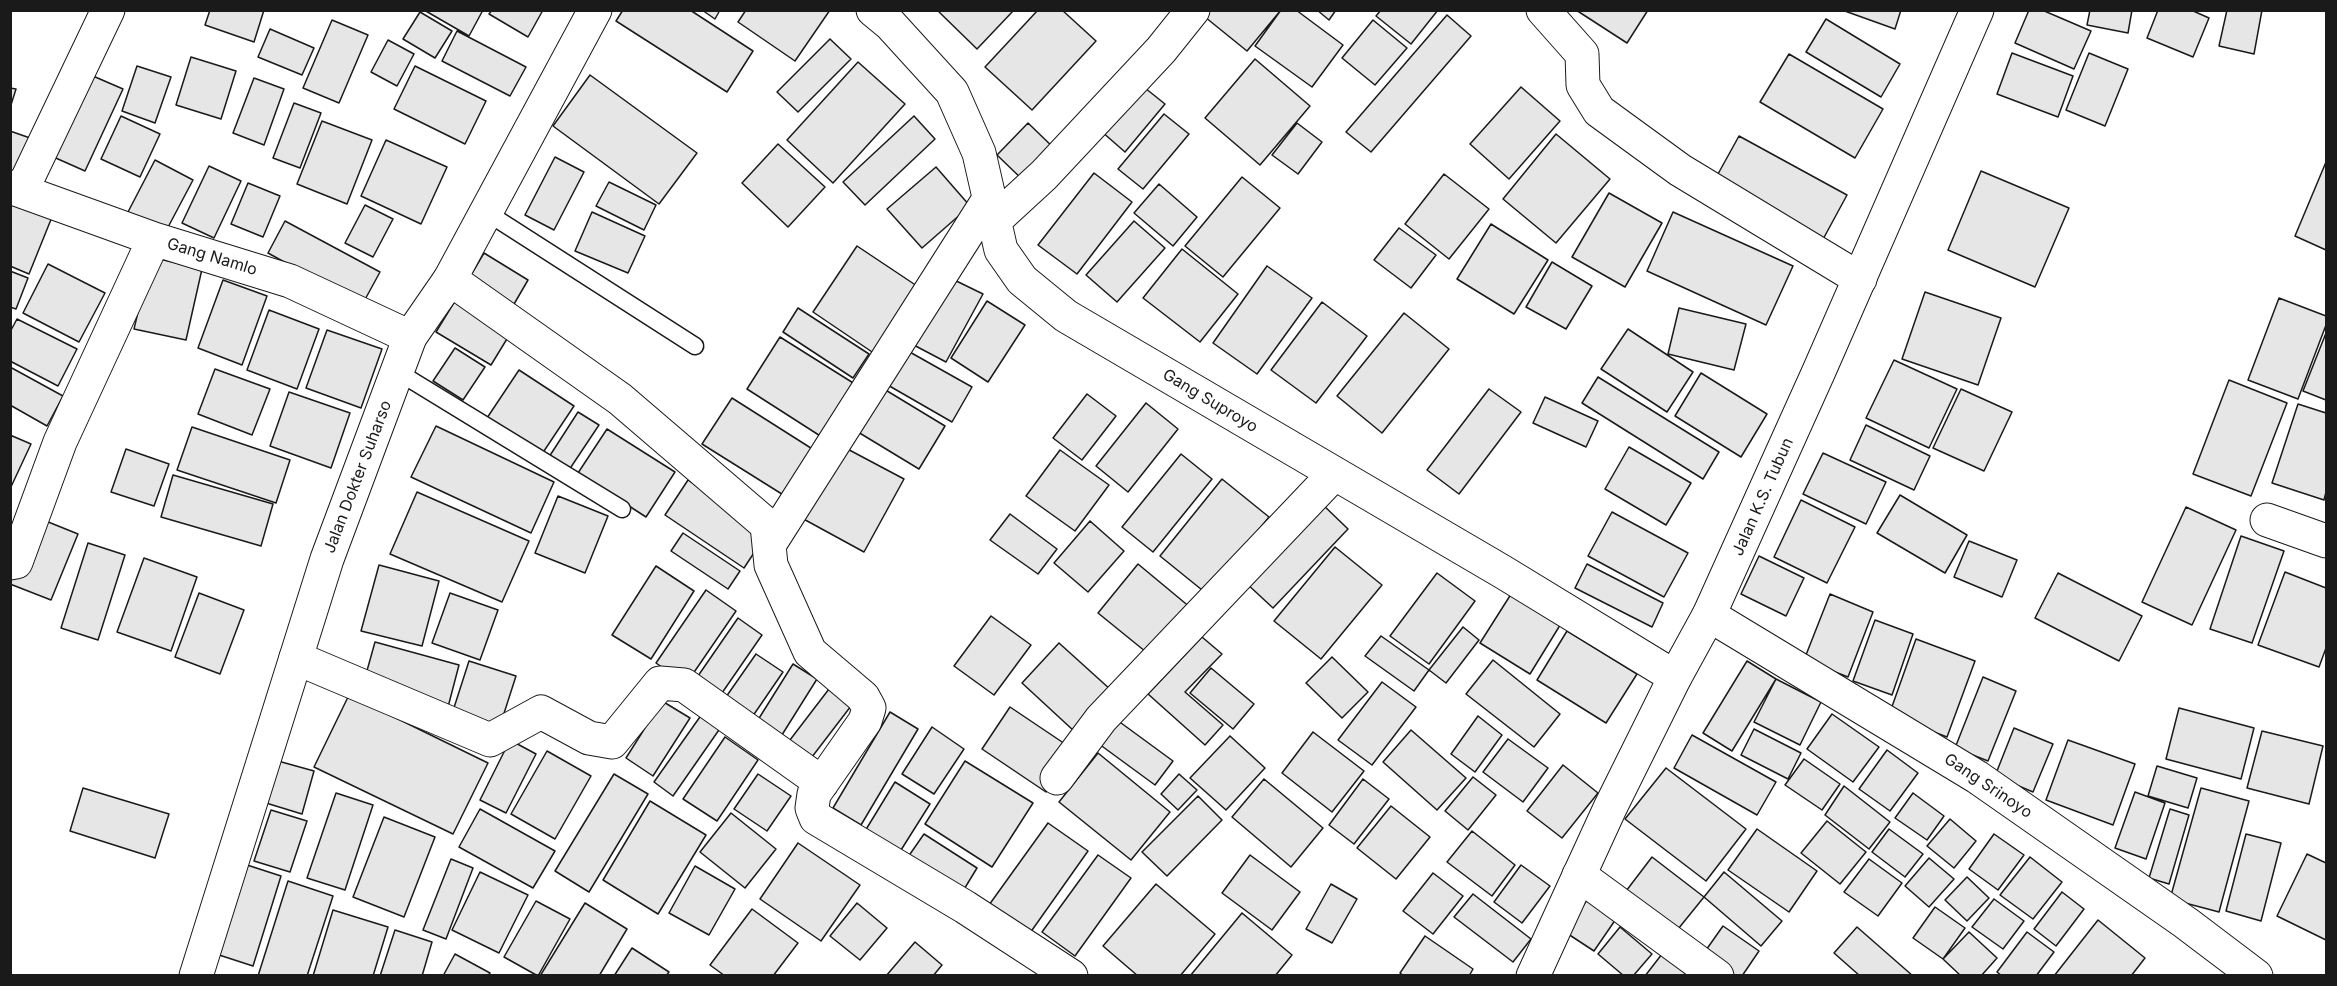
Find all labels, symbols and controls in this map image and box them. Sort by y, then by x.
street label: Gang Namlo [165,234,259,280]
street label: Gang Suproyo [1159,365,1261,437]
street label: Jalan Dokter Suharso [320,398,396,556]
street label: Jalan K.S. Tubun [1728,435,1798,559]
street label: Gang Srinoyo [1940,749,2036,823]

